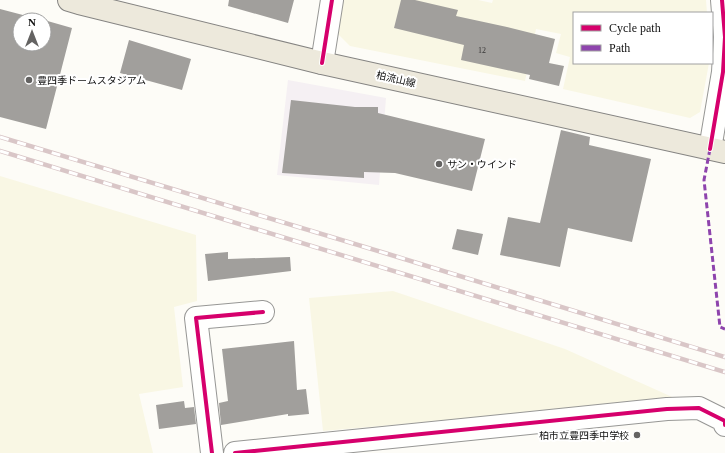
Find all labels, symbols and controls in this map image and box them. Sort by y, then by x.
north arrow [12,12,52,52]
legend [573,12,713,64]
text: N [28,16,36,28]
text: Cycle path [609,21,661,35]
text: Path [609,41,630,55]
house number: 12 [478,46,486,55]
street label: 柏流山線 [375,69,417,89]
marker: 豊四季ドームスタジアム [24,75,34,85]
place label: 豊四季ドームスタジアム [37,75,146,86]
marker: サン・ウインド [434,159,444,169]
place label: サン・ウインド [447,159,517,170]
place label: 柏市立豊四季中学校 [539,430,629,441]
marker: 柏市立豊四季中学校 [632,430,642,440]

